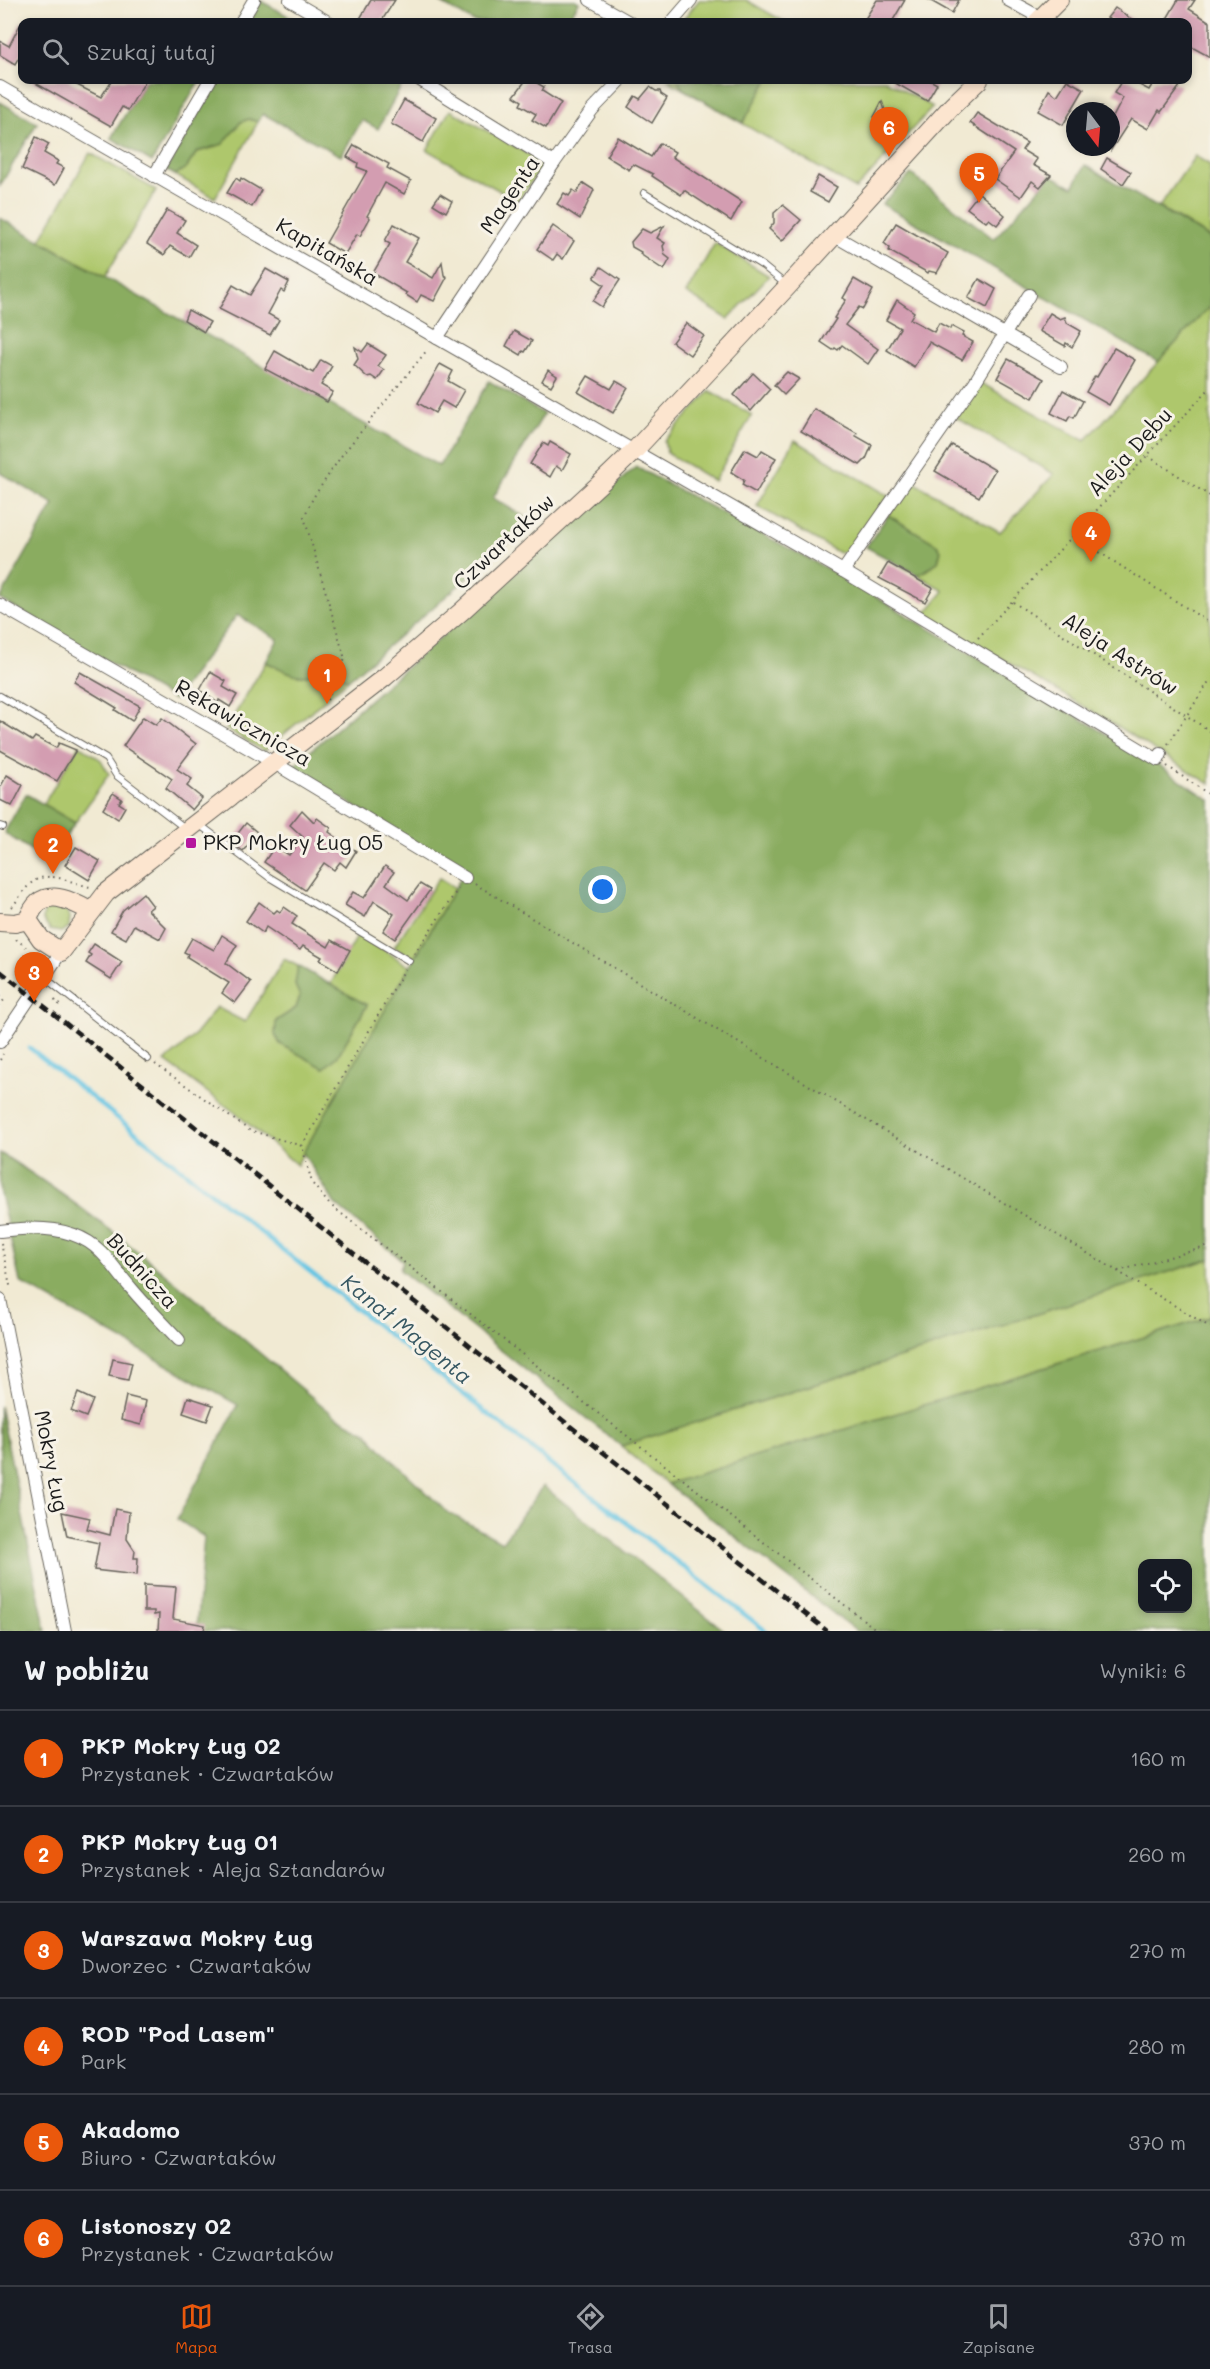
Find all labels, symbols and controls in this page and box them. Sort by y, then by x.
search box [18,18,1192,84]
icon: search [39,35,72,68]
text: Szukaj tutaj [87,37,216,66]
north arrow [1066,102,1120,156]
pin: 6 [870,108,908,157]
street label: Magenta [473,150,545,239]
pin: 5 [960,154,998,203]
street label: Kapitańska [272,211,384,291]
street label: Aleja Dębu [1081,401,1177,501]
street label: Czwartaków [447,487,559,595]
pin: 4 [1072,512,1110,562]
street label: Aleja Astrów [1058,605,1184,700]
pin: 1 [308,654,346,704]
street label: Rękawicznicza [171,672,317,772]
pin: 2 [34,824,72,874]
place label: PKP Mokry Ług 05 [203,828,383,855]
marker: PKP Mokry Ług 05 [184,836,198,850]
your location [588,875,617,904]
pin: 3 [15,952,54,1002]
street label: Budnicza [102,1226,184,1314]
water label: Kanał Magenta [336,1267,479,1390]
street label: Mokry Ług [29,1407,76,1514]
map controls [1138,1559,1192,1613]
button: locate [1138,1559,1192,1613]
text: W pobliżu [24,1653,150,1687]
text: Wyniki: 6 [1099,1657,1186,1683]
text: PKP Mokry Ług 02 [81,1731,281,1760]
text: 1 [39,1745,48,1771]
text: 160 m [1130,1745,1186,1771]
text: Przystanek · Czwartaków [81,1760,334,1786]
text: PKP Mokry Ług 01 [81,1827,278,1856]
text: 2 [38,1841,49,1867]
text: 260 m [1128,1841,1186,1867]
text: Przystanek · Aleja Sztandarów [81,1856,386,1882]
text: Warszawa Mokry Ług [81,1923,313,1952]
text: 3 [38,1937,50,1963]
text: 270 m [1129,1937,1186,1963]
text: Dworzec · Czwartaków [81,1952,312,1978]
text: ROD "Pod Lasem" [81,2019,275,2048]
text: 4 [37,2033,50,2059]
text: 280 m [1128,2033,1186,2059]
text: Park [81,2048,126,2074]
text: Akadomo [81,2115,180,2144]
text: 5 [38,2129,49,2155]
text: 370 m [1128,2129,1186,2155]
text: Biuro · Czwartaków [81,2144,277,2170]
text: Listonoszy 02 [81,2211,231,2240]
text: 6 [37,2225,50,2251]
text: 370 m [1128,2225,1186,2251]
text: Przystanek · Czwartaków [81,2240,334,2266]
tab: Mapa [175,2300,218,2357]
tab: Trasa [568,2300,613,2357]
tab: Zapisane [963,2300,1035,2357]

